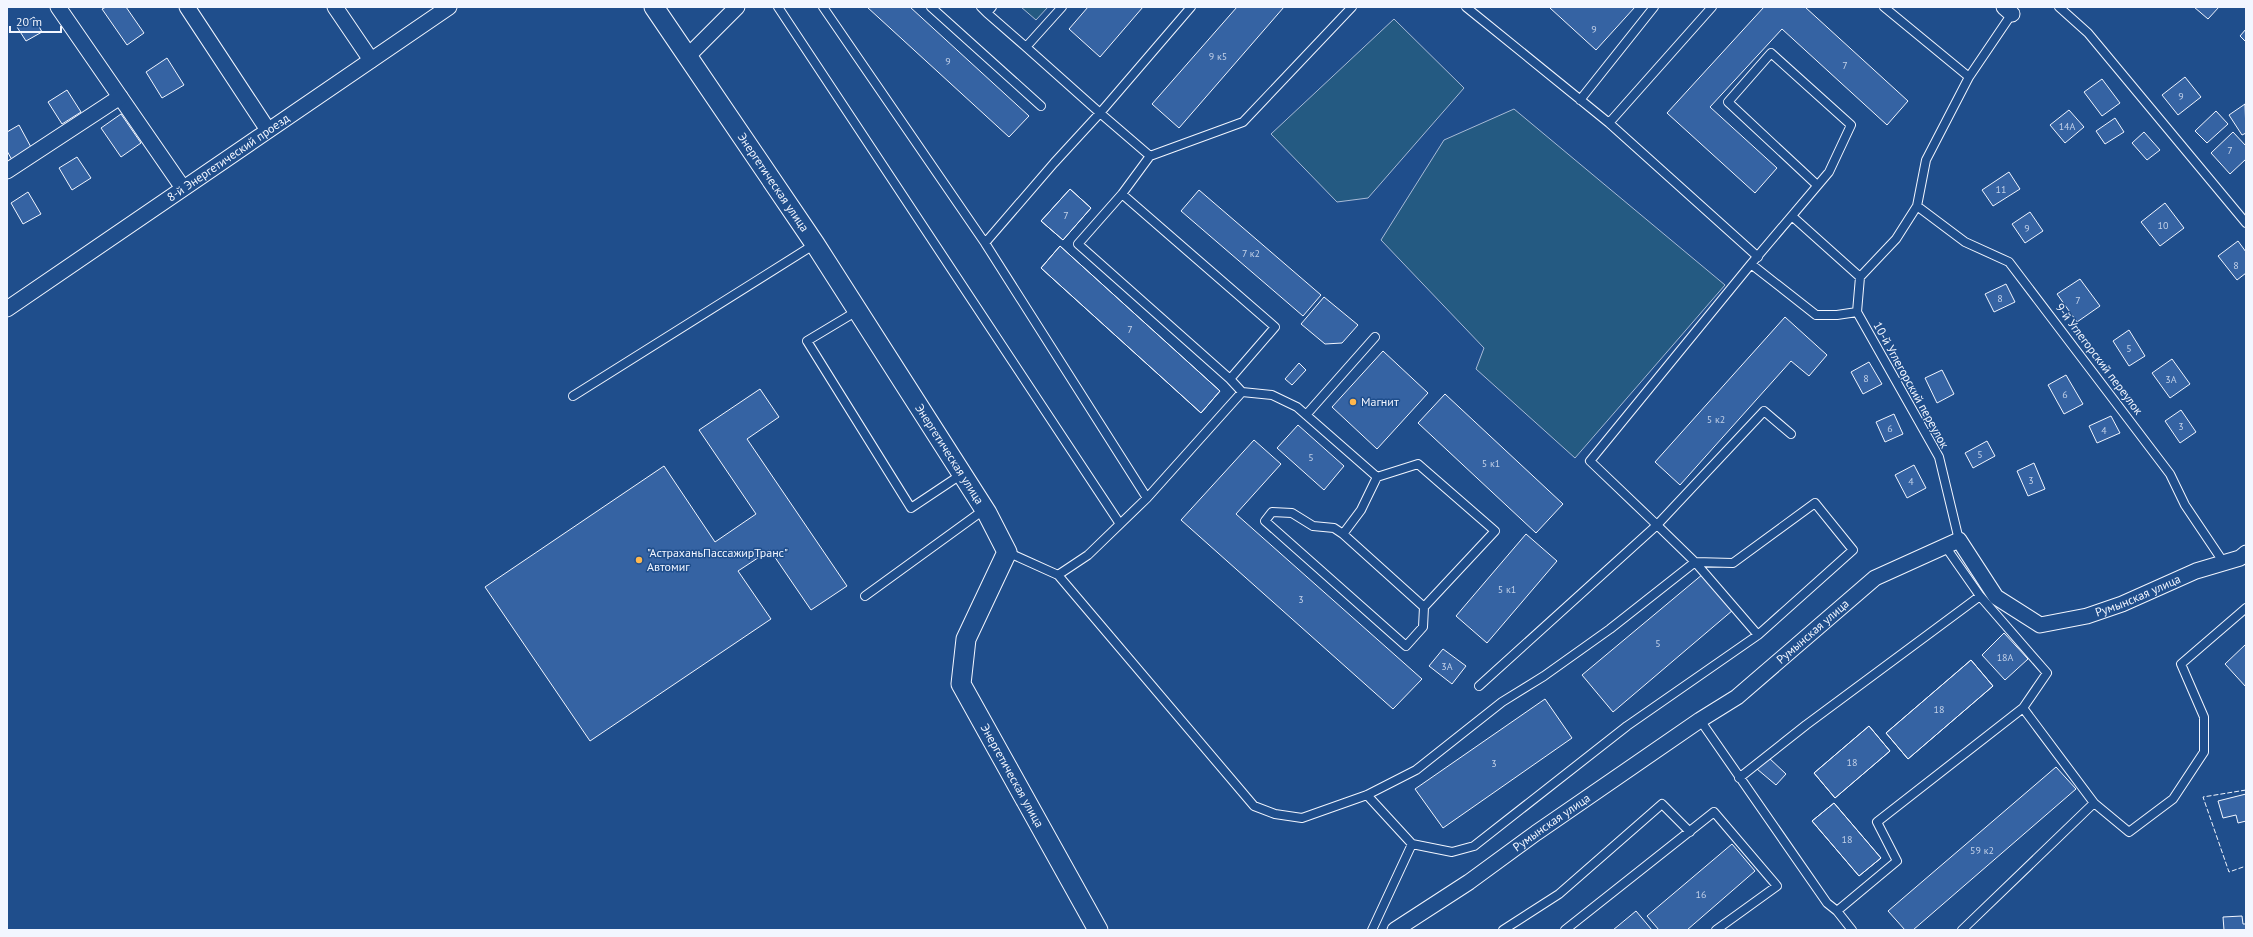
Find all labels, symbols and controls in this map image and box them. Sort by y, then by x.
scale bar [10,8,61,34]
text: 20 m [16,14,42,29]
house number: 9 [1591,23,1597,36]
house number: 9 к5 [1209,50,1227,63]
house number: 9 [945,55,951,68]
house number: 7 [1842,59,1848,72]
house number: 9 [2178,90,2184,103]
street label: 8-й Энергетический проезд [164,110,293,204]
house number: 14А [2059,120,2076,133]
street label: Энергетическая улица [735,130,812,234]
house number: 7 [2227,144,2233,157]
house number: 11 [1996,183,2006,196]
house number: 7 [1063,209,1069,222]
house number: 10 [2158,219,2169,232]
house number: 9 [2024,222,2030,235]
house number: 7 к2 [1242,247,1260,260]
house number: 8 [2233,259,2239,272]
house number: 8 [1997,292,2003,305]
house number: 7 [2075,294,2081,307]
street label: 9-й Углегорский переулок [2053,300,2146,418]
street label: 10-й Углегорский переулок [1870,319,1953,451]
house number: 7 [1127,323,1133,336]
house number: 5 [2126,342,2132,355]
house number: 8 [1863,372,1869,385]
house number: 3А [2165,373,2177,386]
house number: 6 [2062,388,2068,401]
place label: Магнит [1361,394,1399,409]
marker: Магнит [1348,397,1358,407]
street label: Энергетическая улица [912,401,987,507]
house number: 5 к2 [1707,413,1725,426]
house number: 3 [2178,420,2184,433]
house number: 6 [1887,422,1893,435]
house number: 4 [2101,424,2107,437]
house number: 5 [1977,448,1983,461]
house number: 5 [1308,451,1314,464]
house number: 5 к1 [1482,457,1500,470]
house number: 3 [2028,474,2034,487]
house number: 4 [1908,475,1914,488]
place label: "АстраханьПассажирТранс" Автомиг [647,545,788,574]
marker: "АстраханьПассажирТранс" Автомиг [634,555,644,565]
street label: Румынская улица [2093,571,2183,620]
house number: 5 к1 [1498,583,1516,596]
house number: 3 [1298,593,1304,606]
street label: Румынская улица [1773,596,1852,667]
house number: 5 [1655,637,1661,650]
house number: 18А [1997,651,2014,664]
house number: 3А [1441,660,1453,673]
house number: 18 [1934,703,1944,716]
street label: Энергетическая улица [978,721,1047,830]
house number: 18 [1847,756,1857,769]
house number: 3 [1491,757,1497,770]
street label: Румынская улица [1510,790,1593,854]
house number: 18 [1842,833,1852,846]
house number: 59 к2 [1970,844,1994,857]
house number: 16 [1696,888,1706,901]

